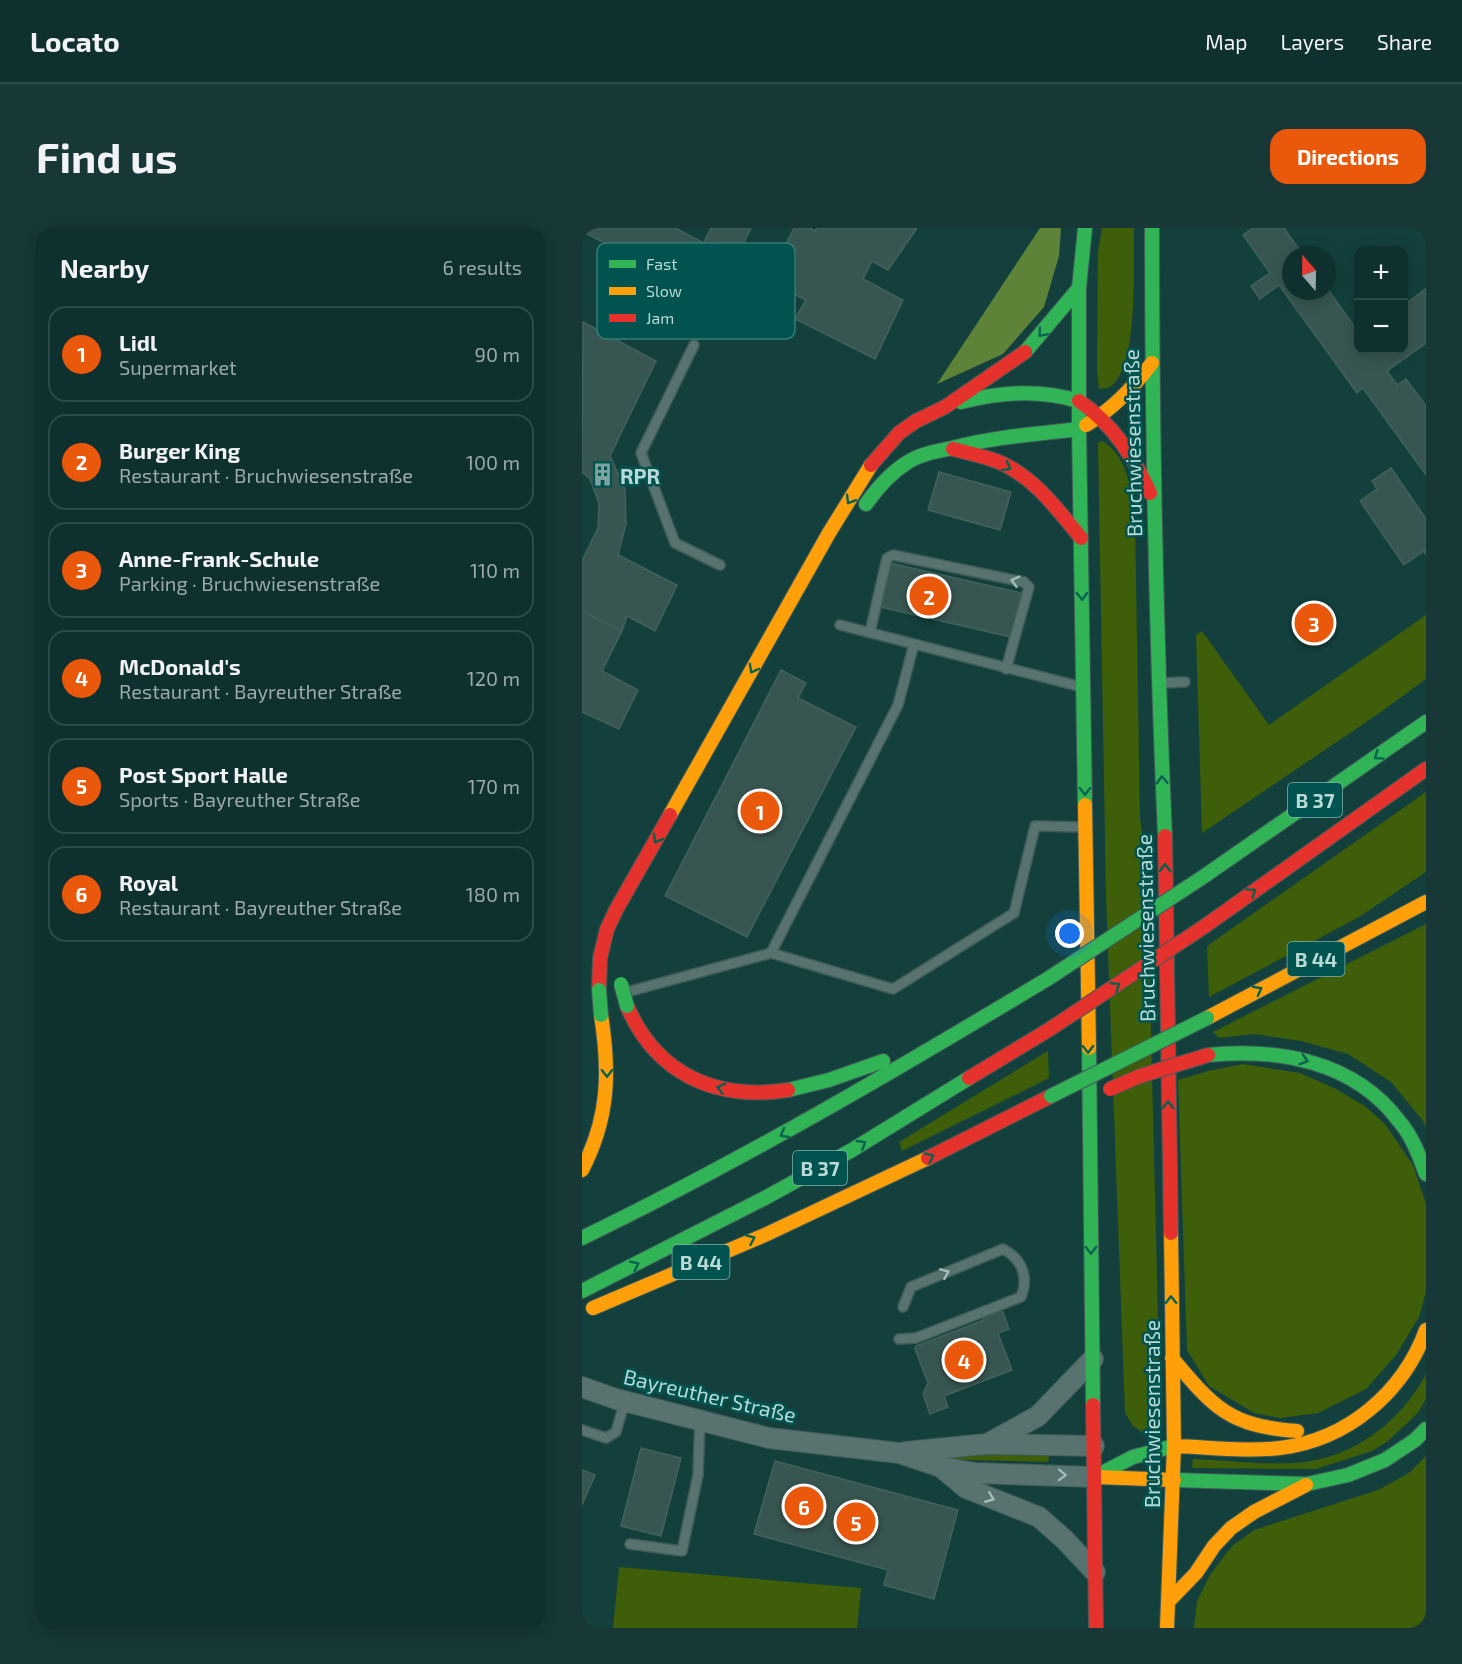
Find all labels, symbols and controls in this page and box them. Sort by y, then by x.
text: Locato [30,24,120,58]
text: Map [1205,29,1247,54]
text: Layers [1280,29,1344,54]
text: Share [1377,29,1432,54]
button: Directions [1270,129,1426,184]
text: Find us [36,131,178,181]
legend [597,243,795,339]
north arrow [1282,246,1336,300]
map controls [1354,246,1408,354]
button: + [1354,246,1408,300]
text: Nearby [60,252,149,283]
text: Fast [646,254,677,273]
text: 6 results [442,255,522,279]
text: Slow [646,281,682,300]
button: − [1354,300,1408,354]
text: Jam [646,308,674,327]
one-way arrow [1038,326,1049,337]
text: Lidl [119,329,157,355]
text: 1 [77,342,86,366]
text: 90 m [475,342,520,366]
street label: Bruchwiesenstraße [1118,349,1146,537]
text: Supermarket [119,355,237,379]
text: Burger King [119,437,240,463]
text: 2 [76,450,87,474]
text: 100 m [466,450,520,474]
one-way arrow [1001,460,1011,471]
building icon: RPR [589,462,615,488]
text: Restaurant · Bruchwiesenstraße [119,463,413,487]
place label: RPR [620,463,660,488]
one-way arrow [845,494,857,504]
text: Anne-Frank-Schule [119,545,319,571]
text: 3 [76,558,87,582]
text: 110 m [470,558,520,582]
text: Parking · Bruchwiesenstraße [119,571,380,595]
pin: 2 [910,574,948,619]
one-way arrow [1010,575,1020,588]
one-way arrow [1076,592,1089,601]
pin: 3 [1294,600,1334,646]
text: McDonald's [119,653,241,679]
one-way arrow [748,663,760,673]
text: 4 [75,666,88,690]
text: 120 m [467,666,520,690]
text: Restaurant · Bayreuther Straße [119,679,402,703]
one-way arrow [1374,749,1385,760]
text: Post Sport Halle [119,761,288,787]
text: 5 [76,774,87,798]
text: 170 m [468,774,520,798]
one-way arrow [1156,776,1169,785]
road number: B 37 [1288,783,1342,817]
text: Sports · Bayreuther Straße [119,787,360,811]
one-way arrow [1079,787,1091,796]
pin: 1 [740,788,780,834]
one-way arrow [653,832,664,843]
street label: Bruchwiesenstraße [1131,834,1159,1022]
one-way arrow [1159,863,1171,872]
text: Royal [119,869,178,895]
text: 6 [76,882,87,906]
text: 180 m [466,882,520,906]
one-way arrow [1246,888,1257,899]
text: Restaurant · Bayreuther Straße [119,895,402,919]
your location [1055,919,1084,948]
road number: B 44 [1288,942,1344,976]
one-way arrow [1110,982,1121,993]
one-way arrow [1252,986,1263,997]
one-way arrow [1082,1045,1094,1054]
one-way arrow [1299,1052,1309,1065]
one-way arrow [601,1069,613,1078]
one-way arrow [716,1083,727,1095]
one-way arrow [1162,1100,1175,1109]
one-way arrow [780,1127,790,1138]
one-way arrow [856,1139,866,1151]
road number: B 37 [793,1151,847,1185]
one-way arrow [923,1152,934,1164]
one-way arrow [745,1234,756,1246]
road number: B 44 [672,1245,730,1279]
one-way arrow [1085,1245,1097,1254]
one-way arrow [628,1261,639,1272]
one-way arrow [939,1268,950,1280]
one-way arrow [1165,1295,1177,1304]
street label: Bruchwiesenstraße [1139,1320,1164,1508]
pin: 4 [944,1338,983,1382]
street label: Bayreuther Straße [621,1363,799,1427]
one-way arrow [1058,1469,1067,1482]
pin: 6 [784,1484,824,1528]
one-way arrow [984,1491,995,1503]
pin: 5 [836,1500,876,1544]

